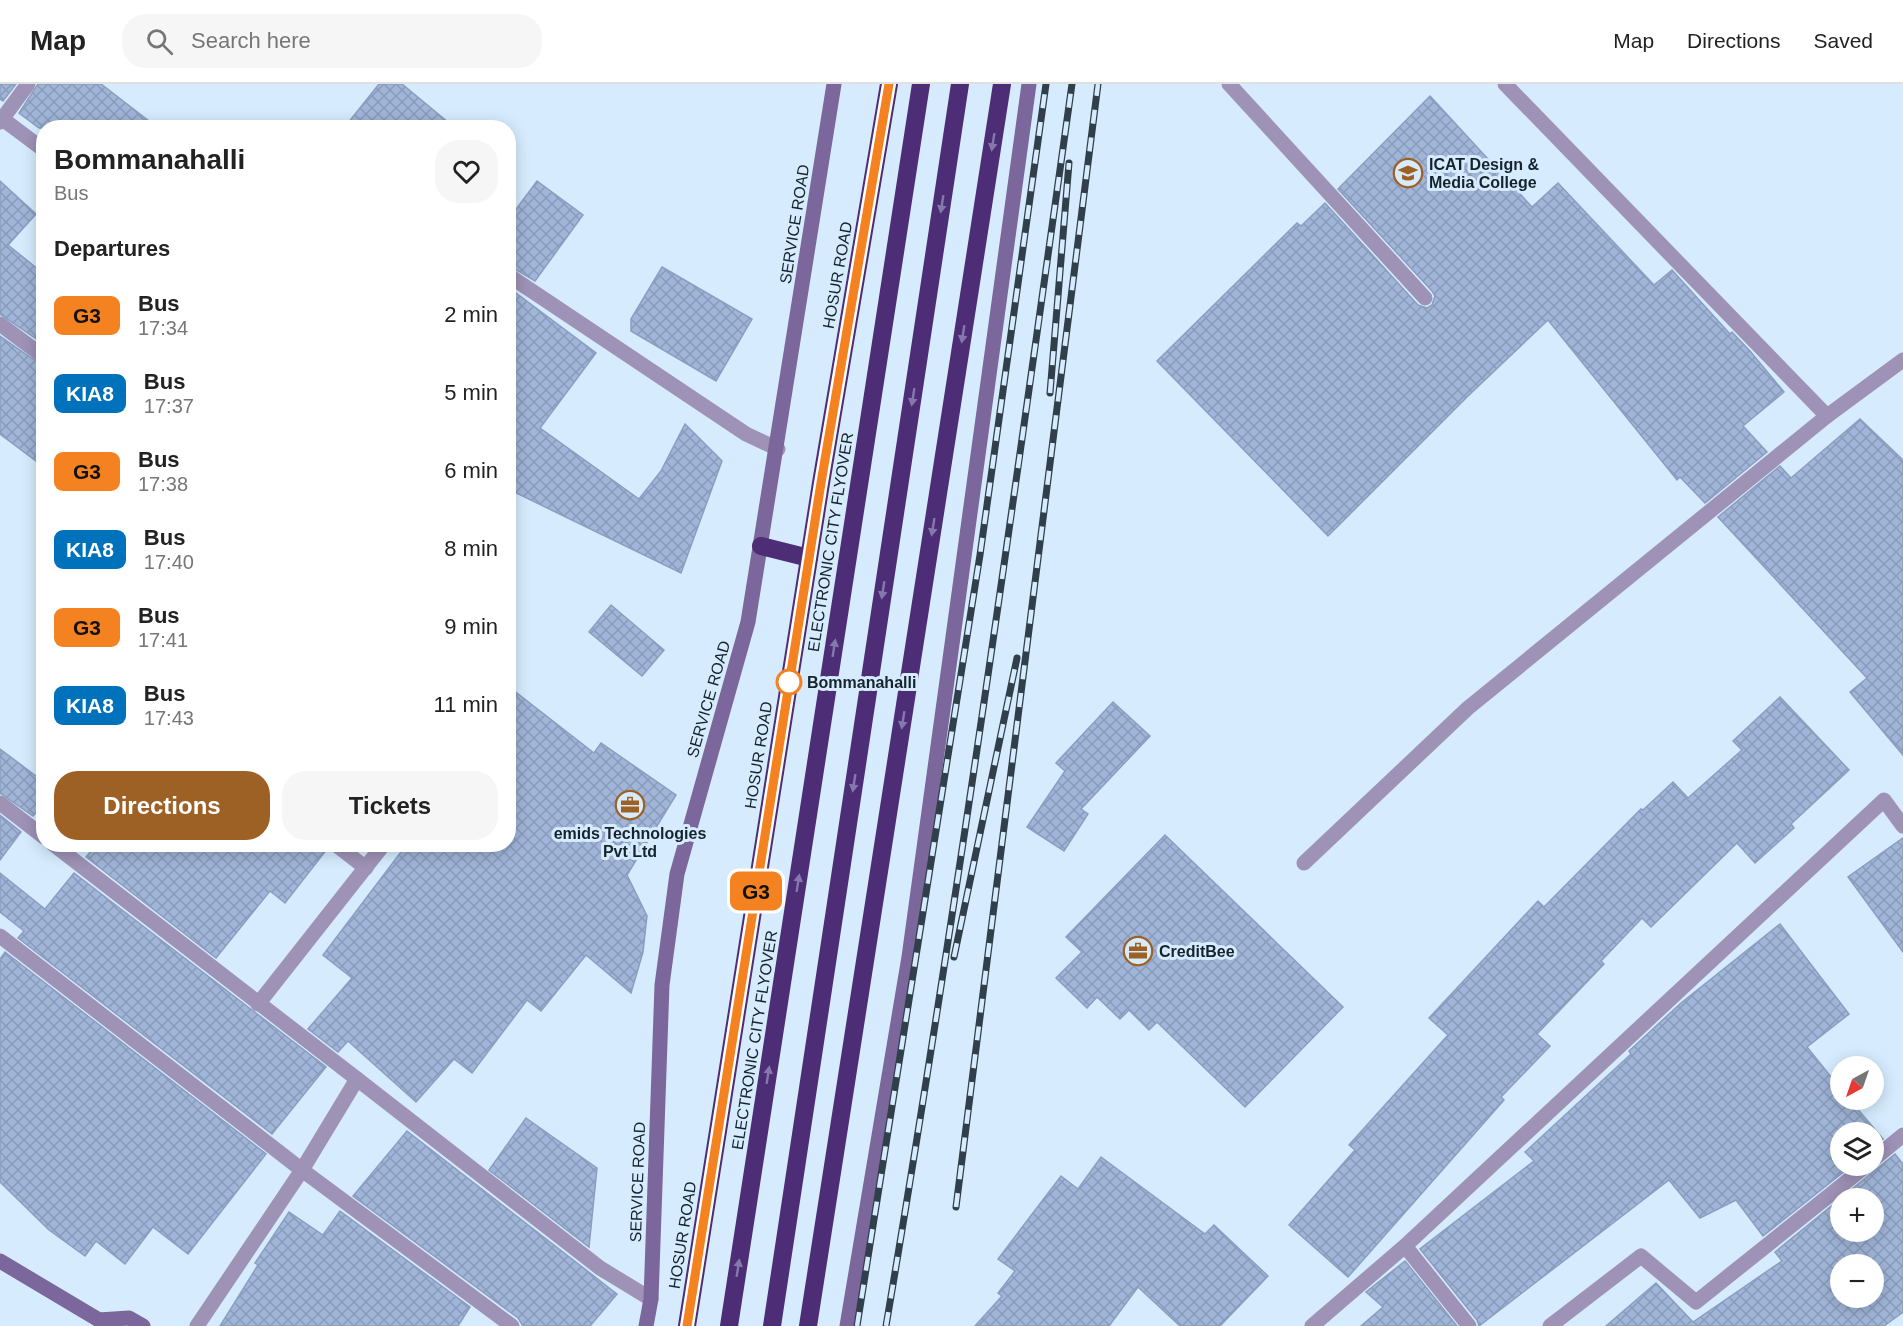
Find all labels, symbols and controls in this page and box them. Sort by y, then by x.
search box [122,14,542,68]
text: Map [30,25,86,56]
icon: search [143,25,176,58]
text: Search here [191,28,311,53]
text: Map [1613,29,1654,52]
text: Directions [1687,29,1780,52]
text: Saved [1813,29,1873,52]
one-way arrow [988,132,997,151]
button: heart [435,140,498,203]
text: Bommanahalli [54,144,245,175]
place label: ICAT Design & Media College [1429,156,1539,191]
school or university icon: ICAT Design & Media College [1392,157,1424,189]
street label: SERVICE ROAD [777,163,812,285]
text: Bus [54,182,88,204]
one-way arrow [937,195,946,214]
street label: HOSUR ROAD [820,220,855,330]
text: Departures [54,236,170,261]
text: Bus [138,291,180,316]
text: 2 min [444,302,498,327]
text: G3 [73,304,101,327]
text: 17:34 [138,317,188,339]
one-way arrow [958,325,967,344]
text: Bus [144,369,185,394]
text: 5 min [444,380,498,405]
text: KIA8 [66,382,114,405]
one-way arrow [908,388,917,407]
text: 17:37 [144,395,194,417]
street label: ELECTRONIC CITY FLYOVER [805,431,856,653]
text: Bus [138,447,180,472]
text: 6 min [444,458,498,483]
text: G3 [73,460,101,483]
text: 17:38 [138,473,188,495]
one-way arrow [928,518,937,537]
text: Bus [144,525,185,550]
text: 8 min [444,536,498,561]
text: KIA8 [66,538,114,561]
text: 17:40 [144,551,194,573]
one-way arrow [879,580,888,599]
text: Bus [138,603,180,628]
text: 9 min [444,614,498,639]
text: G3 [73,616,101,639]
text: 17:41 [138,629,188,651]
street label: SERVICE ROAD [684,639,733,759]
one-way arrow [829,639,838,658]
marker: Bommanahalli [776,669,802,695]
place label: Bommanahalli [807,674,916,691]
text: Bus [144,681,185,706]
text: 11 min [434,692,498,717]
text: KIA8 [66,694,114,717]
street label: HOSUR ROAD [742,700,775,810]
text: 17:43 [144,707,194,729]
one-way arrow [898,710,907,729]
button: Directions [54,771,270,840]
button: Tickets [282,771,498,840]
one-way arrow [850,773,859,792]
office icon: emids Technologies Pvt Ltd [614,789,646,821]
place label: emids Technologies Pvt Ltd [554,825,706,860]
line badge: G3 [729,872,783,910]
one-way arrow [793,873,802,892]
text: G3 [742,880,770,903]
street label: ELECTRONIC CITY FLYOVER [729,929,780,1151]
office icon: CreditBee [1122,935,1154,967]
place label: CreditBee [1159,943,1235,960]
north arrow [1830,1056,1884,1110]
map controls [1830,1056,1884,1308]
one-way arrow [764,1066,773,1085]
street label: SERVICE ROAD [627,1121,648,1243]
button: layers [1830,1122,1884,1176]
street label: HOSUR ROAD [666,1180,699,1290]
button: + [1830,1188,1884,1242]
button: − [1830,1254,1884,1308]
one-way arrow [734,1259,743,1278]

